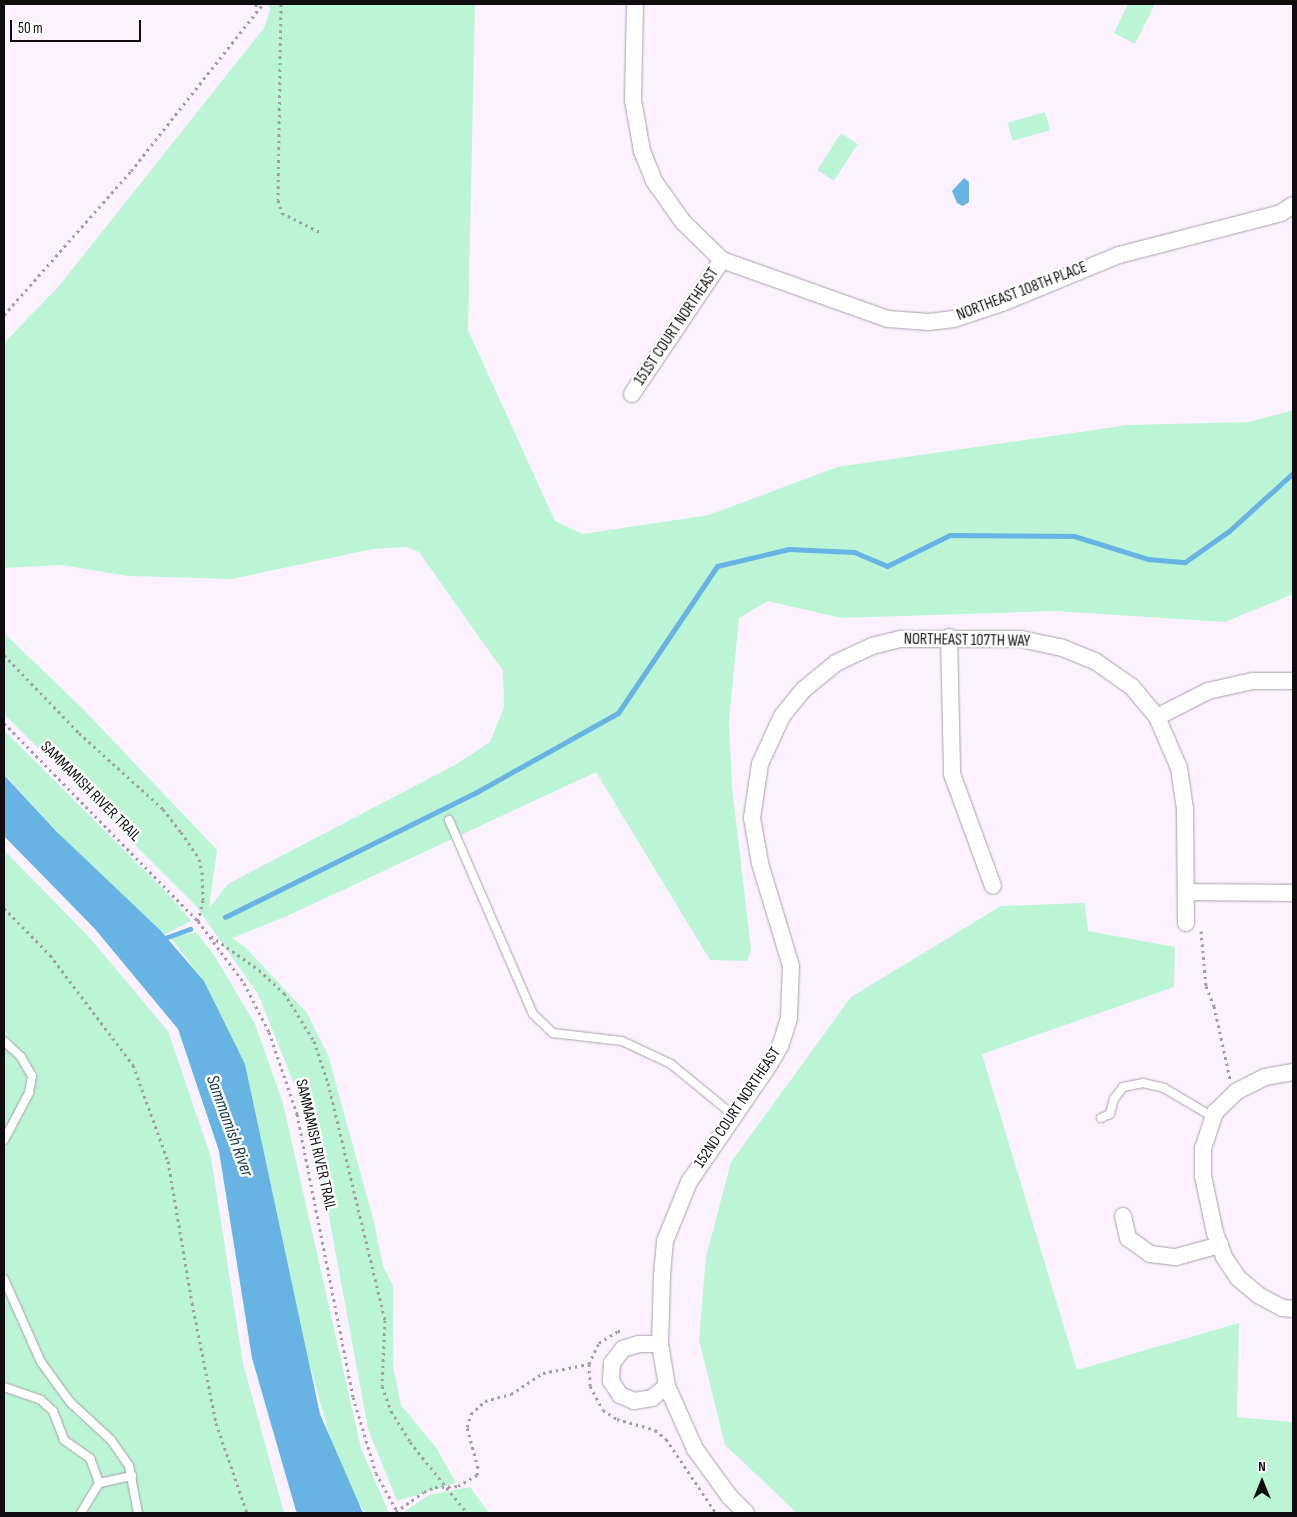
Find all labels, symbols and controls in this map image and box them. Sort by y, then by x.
scale bar [12,10,144,42]
text: 50 m [18,19,43,38]
street label: NORTHEAST 108TH PLACE [954,258,1090,326]
street label: 151ST COURT NORTHEAST [631,265,723,389]
street label: NORTHEAST 107TH WAY [904,630,1030,652]
street label: SAMMAMISH RIVER TRAIL [36,738,144,846]
street label: 152ND COURT NORTHEAST [691,1044,785,1172]
water label: Sammamish River [201,1072,257,1180]
street label: SAMMAMISH RIVER TRAIL [291,1078,339,1212]
north arrow [1237,1457,1287,1507]
text: N [1258,1458,1266,1475]

